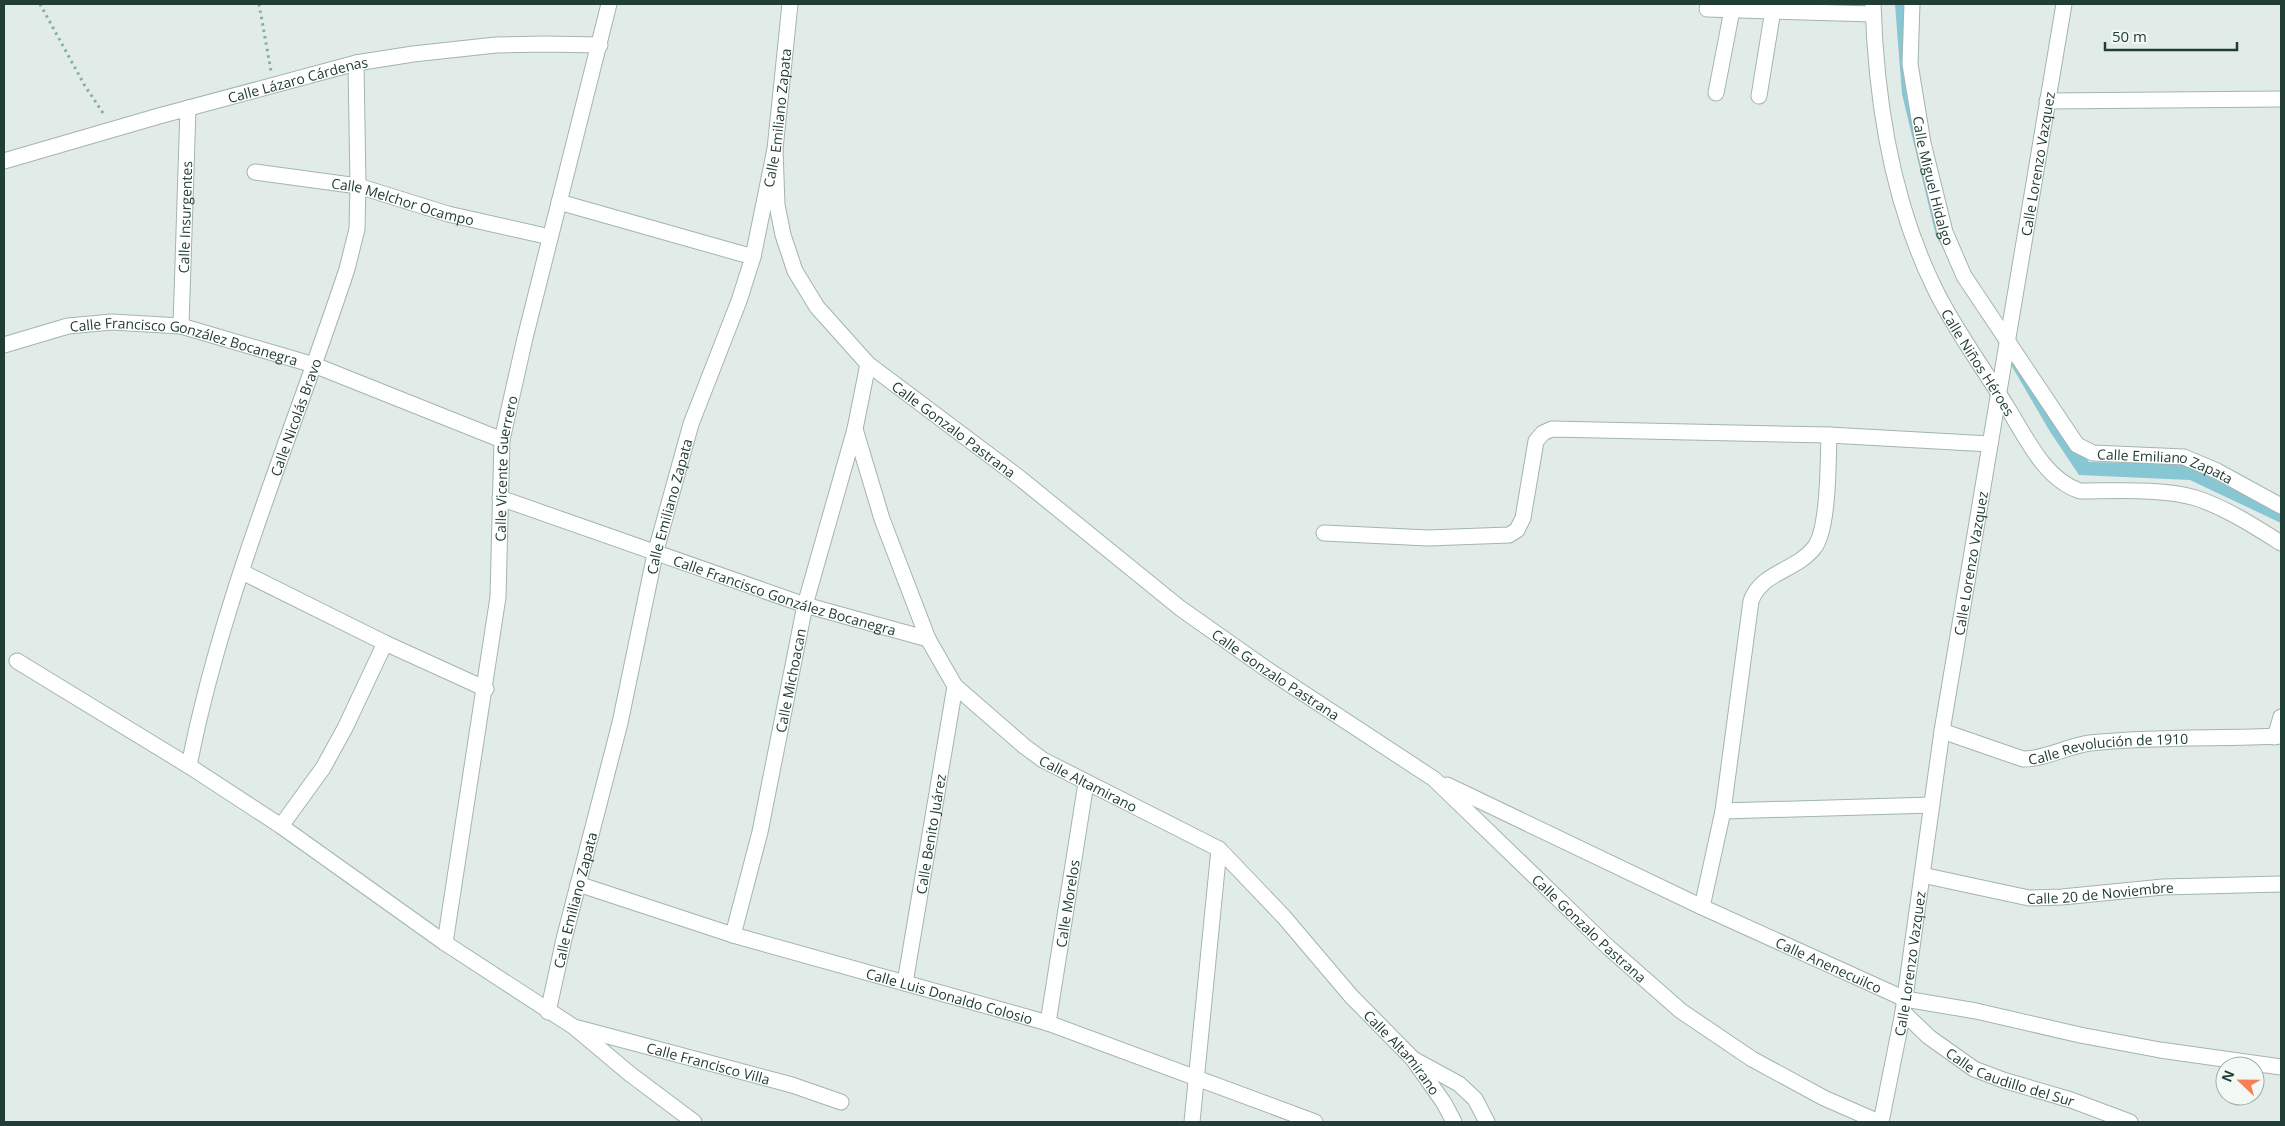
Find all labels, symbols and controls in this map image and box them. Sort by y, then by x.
scale bar [2105,20,2238,52]
text: 50 m [2112,26,2147,46]
street label: Calle Emiliano Zapata [758,47,795,189]
street label: Calle Lázaro Cárdenas [226,52,369,107]
street label: Calle Lorenzo Vazquez [2016,90,2059,237]
street label: Calle Miguel Hidalgo [1909,115,1959,248]
street label: Calle Insurgentes [173,160,196,274]
street label: Calle Melchor Ocampo [330,173,476,229]
street label: Calle Niños Héroes [1938,305,2020,419]
street label: Calle Francisco González Bocanegra [69,313,300,369]
street label: Calle Nicolás Bravo [265,356,325,479]
street label: Calle Gonzalo Pastrana [888,376,1020,481]
street label: Calle Vicente Guerrero [490,394,521,542]
street label: Calle Emiliano Zapata [642,436,696,576]
street label: Calle Emiliano Zapata [2097,444,2237,488]
street label: Calle Lorenzo Vazquez [1949,489,1992,637]
street label: Calle Francisco González Bocanegra [671,550,898,639]
street label: Calle Gonzalo Pastrana [1208,624,1343,724]
street label: Calle Michoacan [770,627,810,734]
street label: Calle Revolución de 1910 [2027,728,2188,768]
street label: Calle Altamirano [1036,750,1141,816]
street label: Calle Benito Juárez [911,772,950,896]
street label: Calle Emiliano Zapata [548,830,601,970]
street label: Calle Morelos [1051,858,1083,949]
street label: Calle Gonzalo Pastrana [1528,870,1651,986]
street label: Calle 20 de Noviembre [2027,877,2174,908]
street label: Calle Lorenzo Vazquez [1889,890,1929,1038]
street label: Calle Anenecuilco [1773,932,1885,997]
street label: Calle Luis Donaldo Colosio [864,963,1035,1028]
street label: Calle Altamirano [1360,1005,1445,1098]
street label: Calle Francisco Villa [645,1037,772,1088]
street label: Calle Caudillo del Sur [1942,1043,2078,1110]
north arrow [2215,1056,2265,1106]
text: N [2217,1067,2238,1085]

